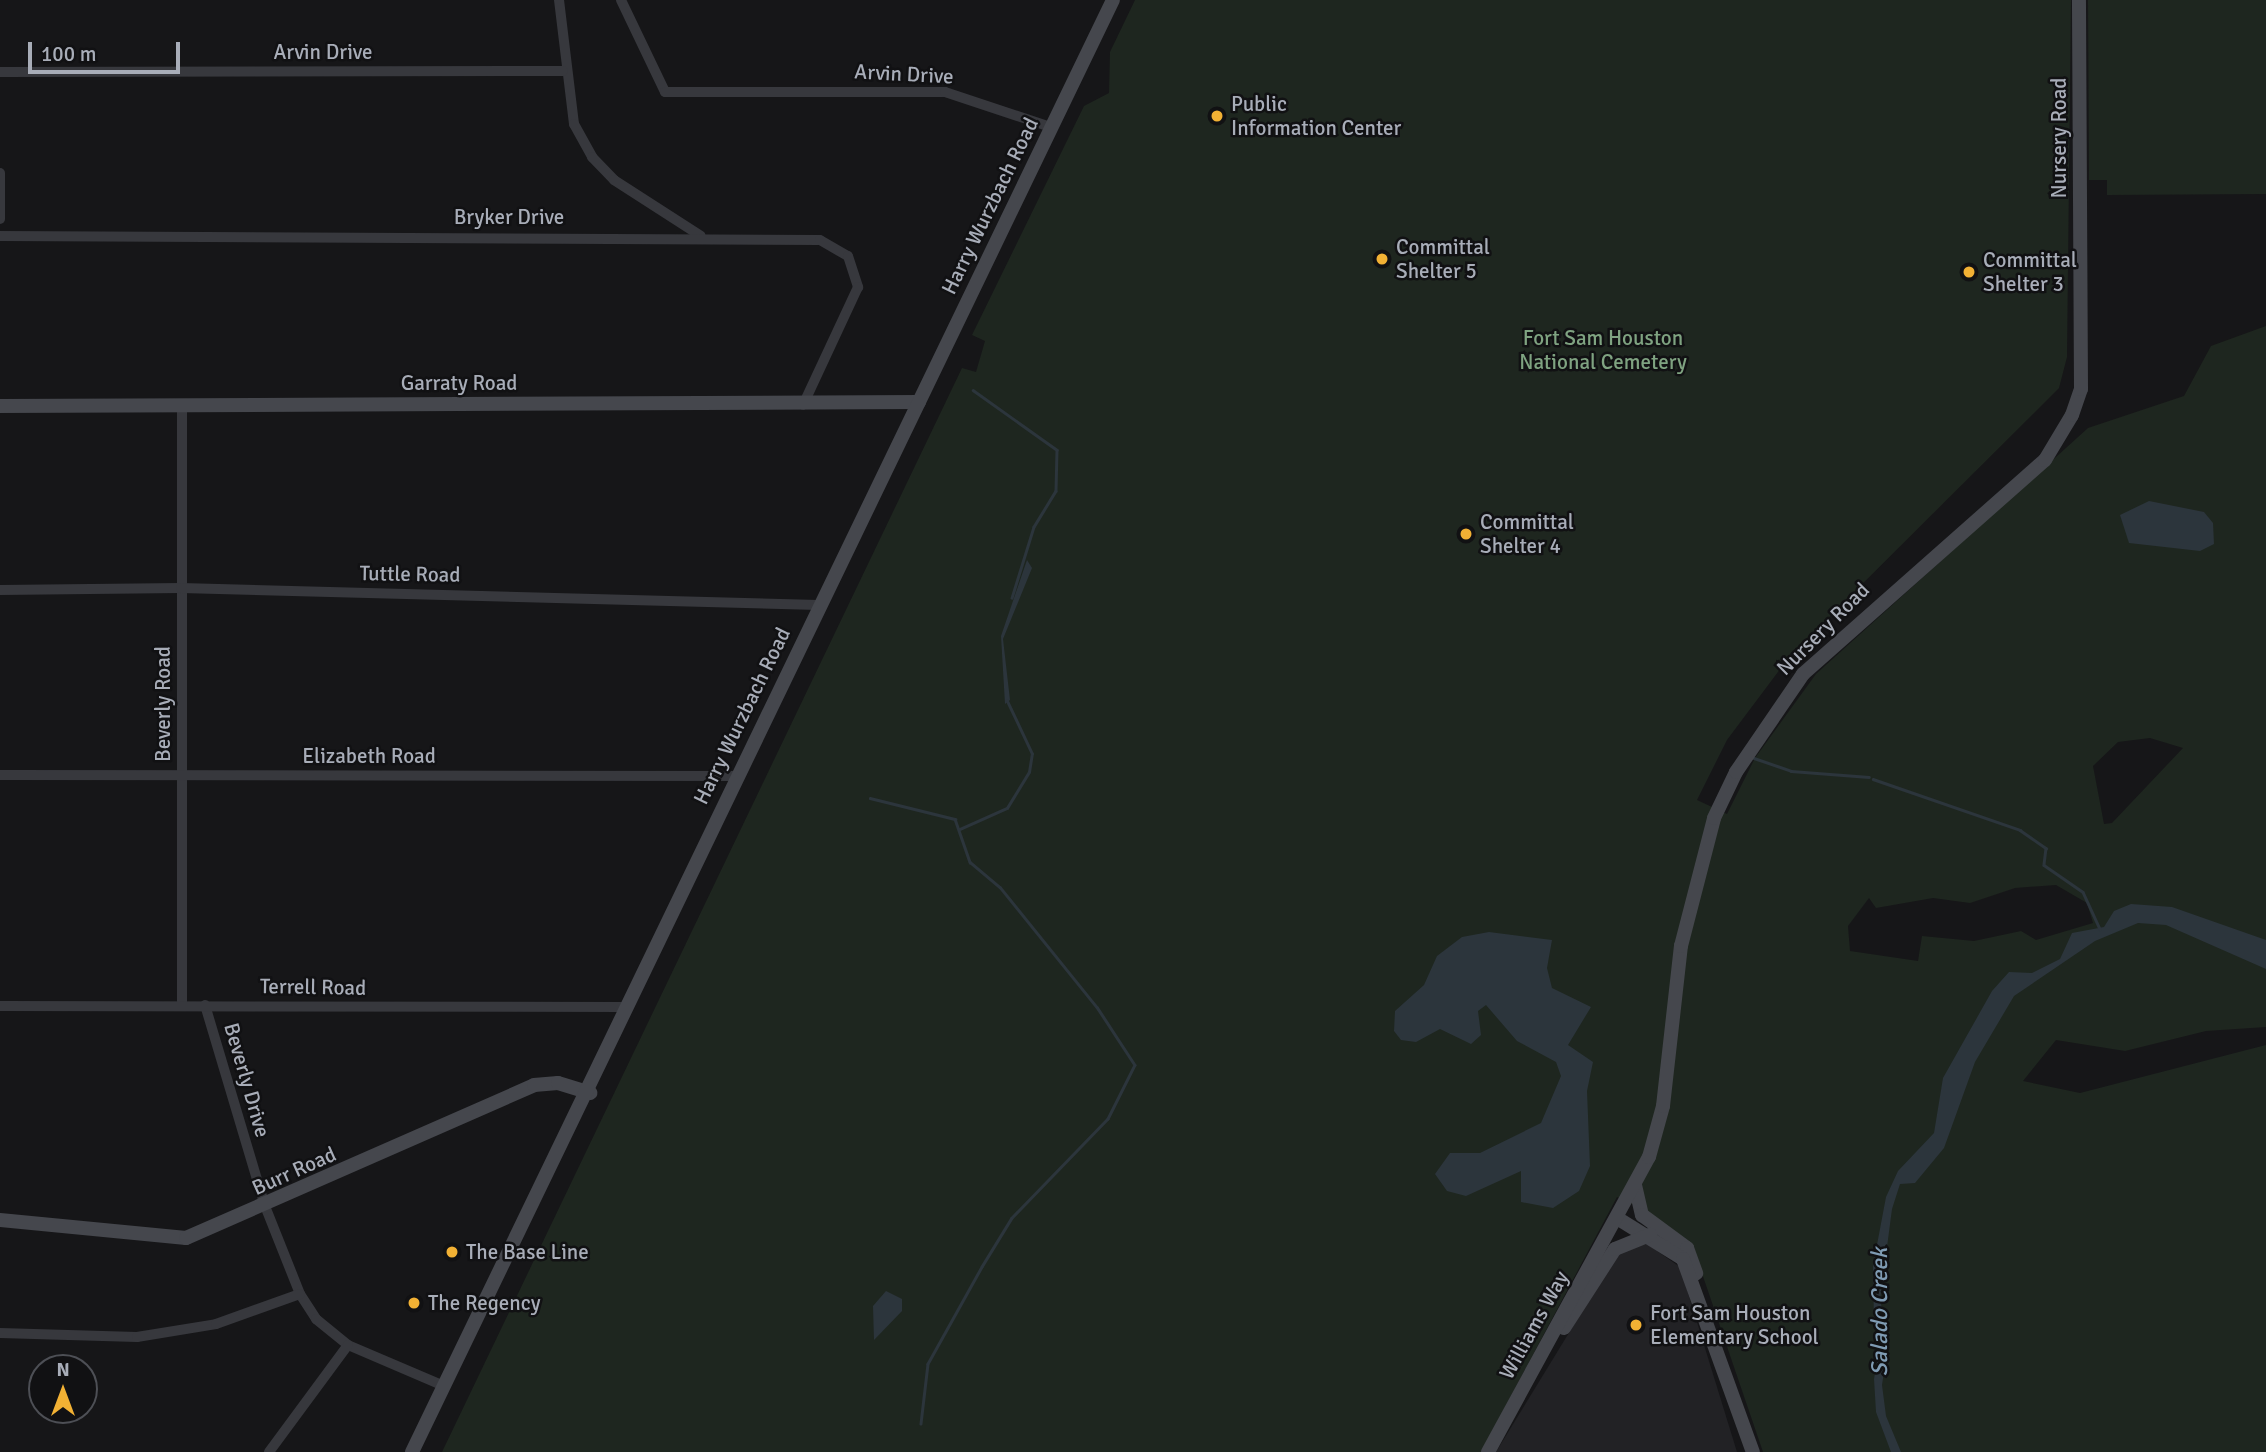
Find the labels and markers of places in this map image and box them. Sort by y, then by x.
place label: Public Information Center [1231,91,1401,141]
marker: Public Information Center [1209,108,1225,124]
place label: Committal Shelter 5 [1396,234,1490,284]
place label: Committal Shelter 3 [1983,247,2077,297]
marker: Committal Shelter 5 [1374,251,1390,267]
marker: Committal Shelter 3 [1961,264,1977,280]
place label: Committal Shelter 4 [1480,509,1574,559]
marker: Committal Shelter 4 [1458,526,1474,542]
place label: The Base Line [466,1239,589,1265]
marker: The Base Line [444,1244,460,1260]
place label: The Regency [428,1290,541,1316]
marker: The Regency [406,1295,422,1311]
place label: Fort Sam Houston Elementary School [1650,1300,1819,1350]
marker: Fort Sam Houston Elementary School [1628,1317,1644,1333]

